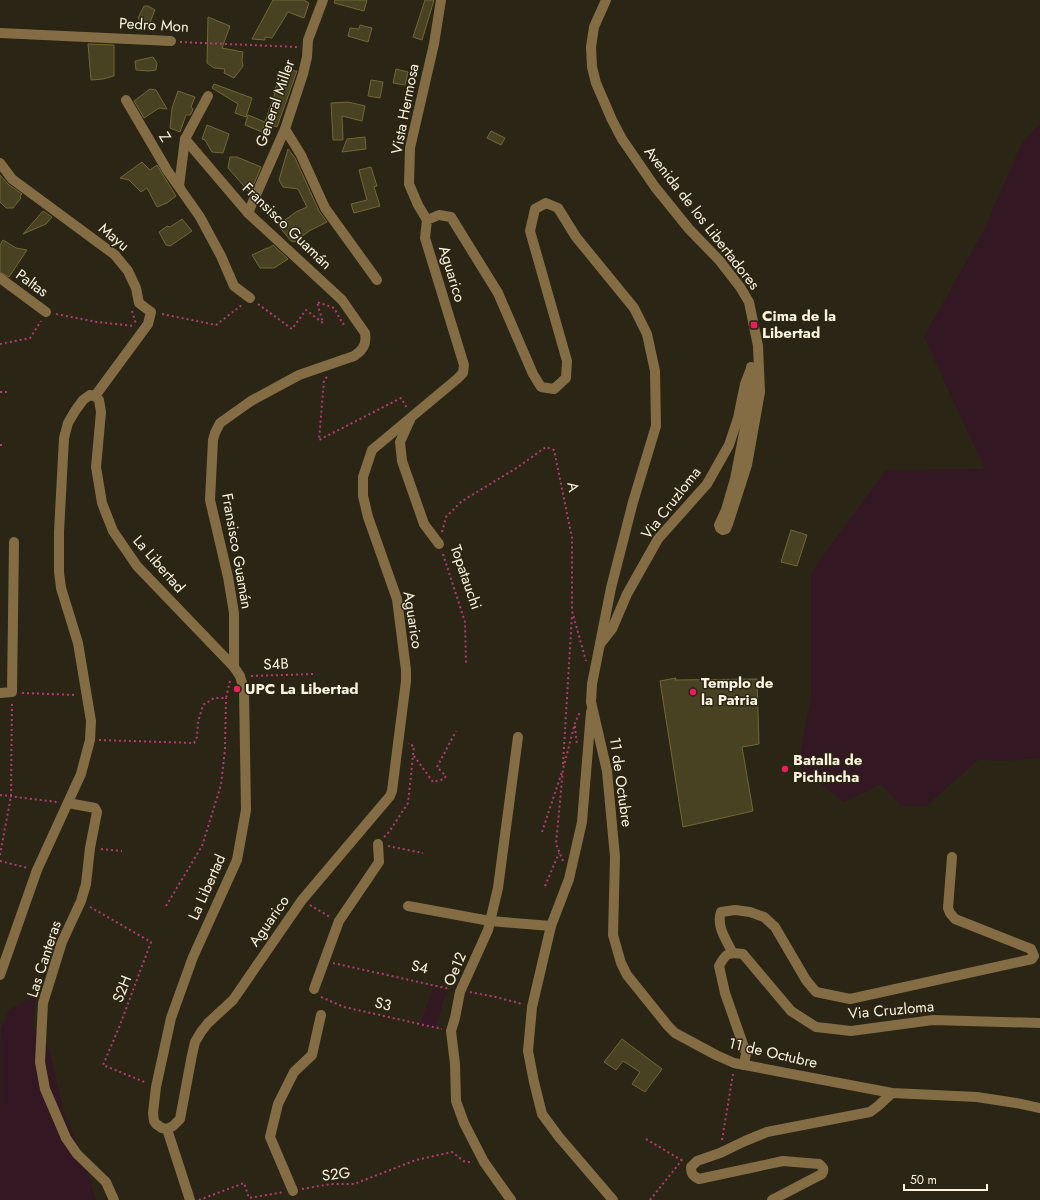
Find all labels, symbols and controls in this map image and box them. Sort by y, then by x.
street label: Pedro Mon [119,12,189,38]
street label: General Miller [250,56,301,150]
street label: Vista Hermosa [385,62,425,156]
street label: Z [153,128,177,146]
street label: Avenida de los Libertadores [639,142,765,294]
street label: Fransisco Guamán [237,177,337,275]
street label: Mayu [94,218,134,256]
street label: Aguarico [433,243,471,305]
street label: Paltas [11,264,53,302]
place label: Cima de la Libertad [762,305,836,344]
marker: Cima de la Libertad [749,320,759,330]
street label: Via Cruzloma [636,462,706,544]
street label: A [561,480,585,494]
street label: Fransisco Guamán [216,492,258,610]
street label: La Libertad [128,530,190,598]
street label: Topatauchi [445,542,487,612]
street label: Aguarico [398,590,428,650]
street label: S4B [263,653,289,675]
place label: Templo de la Patria [701,672,774,711]
place label: UPC La Libertad [245,678,359,700]
marker: UPC La Libertad [232,684,242,694]
marker: Templo de la Patria [688,687,698,697]
street label: 11 de Octubre [604,736,638,829]
place label: Batalla de Pichincha [793,749,863,788]
marker: Batalla de Pichincha [780,764,790,774]
street label: La Libertad [183,851,231,923]
street label: Aguarico [243,891,295,951]
street label: Las Canteras [21,918,67,1000]
street label: Oe12 [438,949,472,989]
street label: S4 [409,954,431,980]
street label: S2H [107,972,137,1006]
street label: S3 [373,991,393,1017]
street label: Via Cruzloma [847,995,935,1025]
street label: 11 de Octubre [726,1032,820,1074]
street label: S2G [321,1161,351,1187]
scale bar [904,1166,987,1192]
text: 50 m [910,1171,937,1189]

